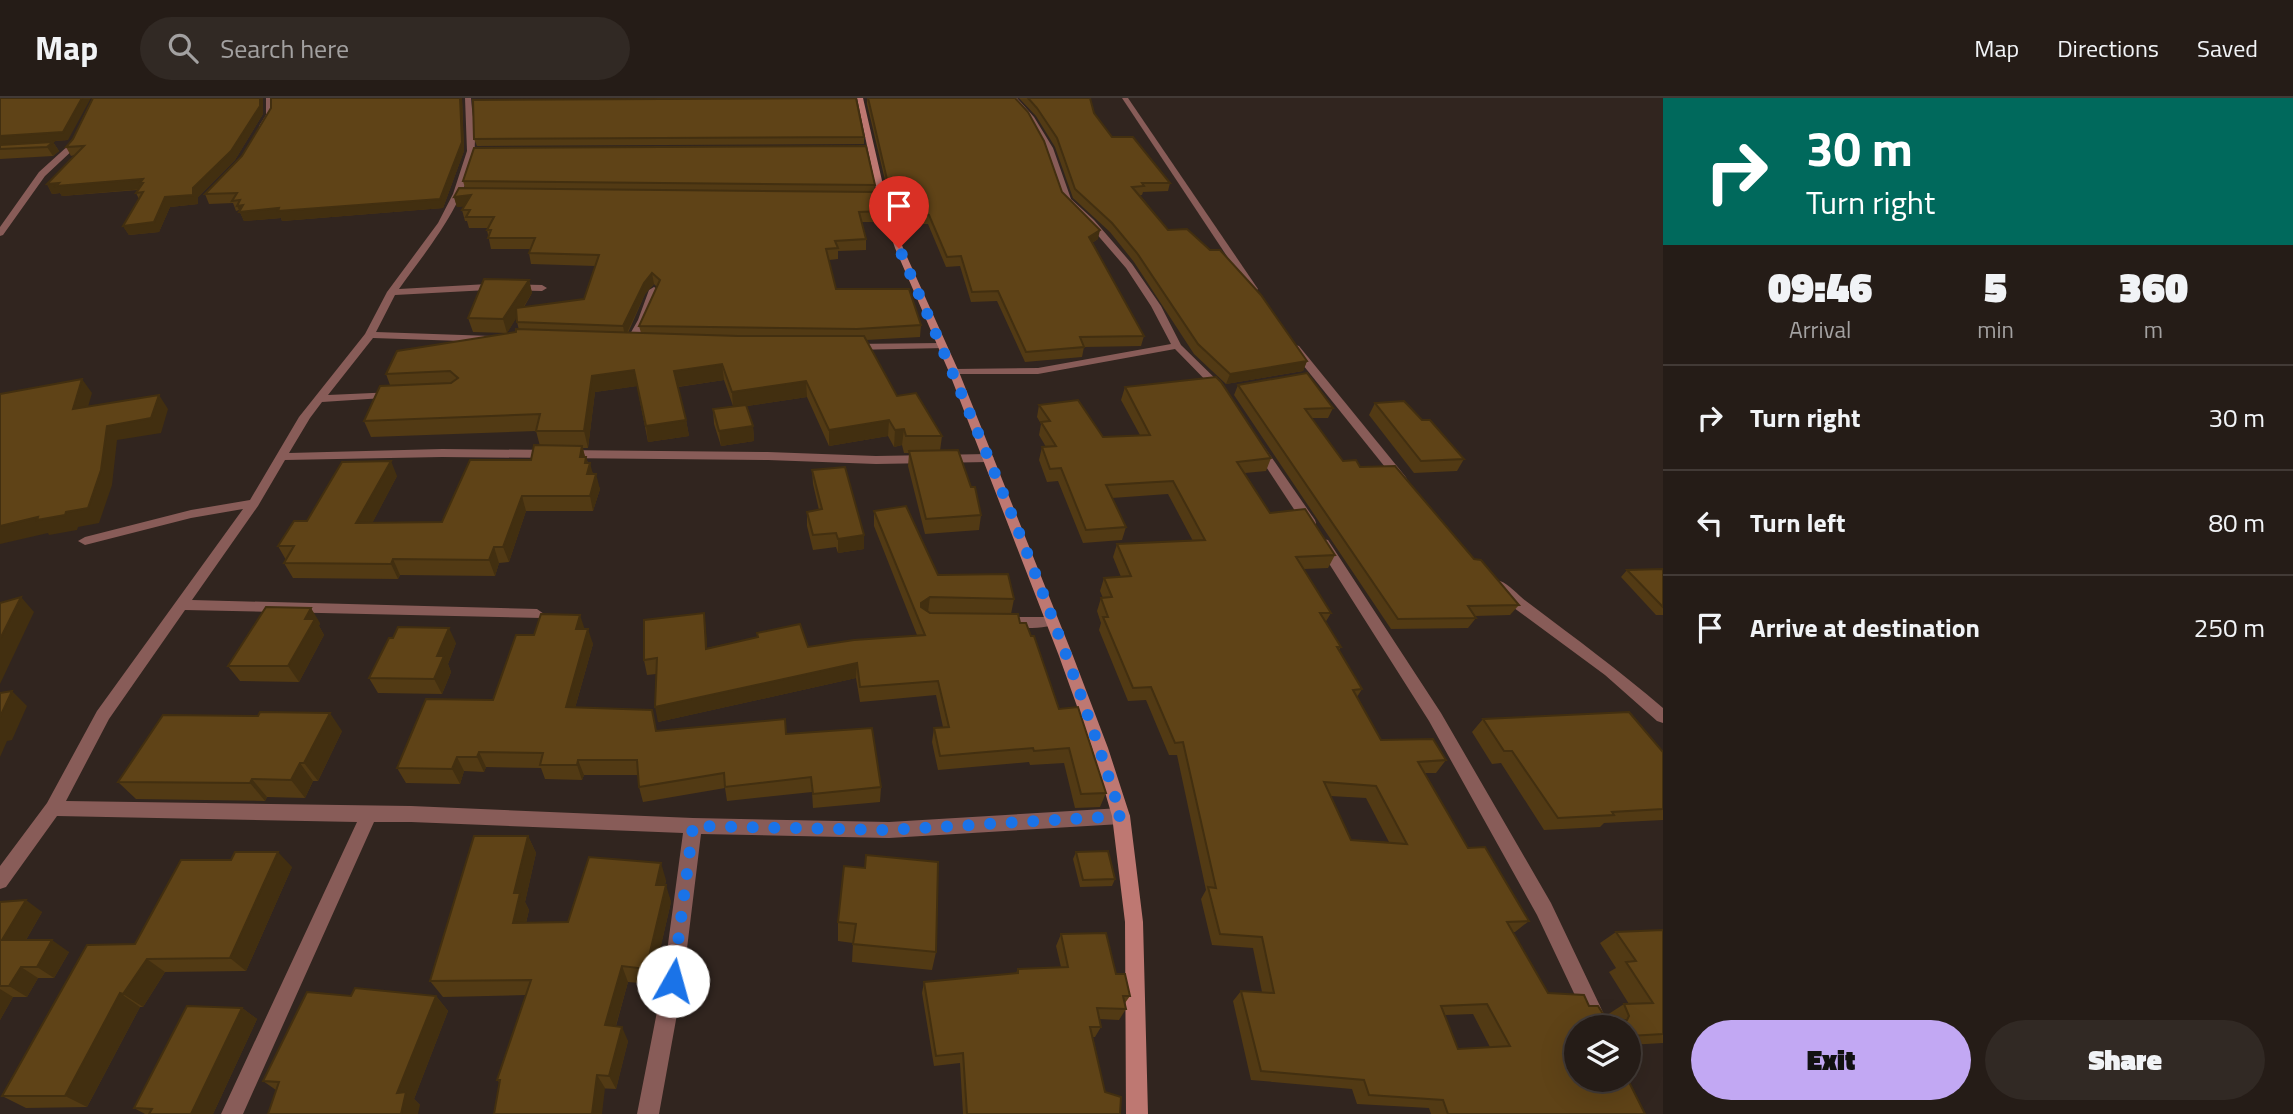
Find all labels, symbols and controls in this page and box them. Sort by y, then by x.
search box [140,17,630,80]
text: Map [35,23,98,73]
icon: search [164,29,202,67]
text: Search here [220,29,349,68]
text: Map [1974,30,2019,66]
text: Directions [2057,30,2159,66]
text: Saved [2197,30,2258,66]
text: 30 m [1806,110,1913,185]
icon: right [1691,126,1782,217]
pin [869,176,929,248]
text: Turn right [1806,178,1935,226]
icon: arrive [880,187,918,225]
text: 09:46 [1768,254,1872,318]
text: 5 [1984,254,2007,318]
text: 360 [2119,254,2188,318]
text: Arrival [1789,312,1851,347]
text: min [1977,312,2014,347]
text: m [2144,312,2163,347]
text: Turn right [1750,398,1861,437]
text: 30 m [2208,398,2265,437]
icon: right [1691,399,1729,437]
text: Turn left [1750,503,1845,542]
text: 80 m [2208,503,2265,542]
icon: left [1691,504,1729,542]
text: Arrive at destination [1750,608,1980,647]
text: 250 m [2194,608,2265,647]
icon: arrive [1691,609,1729,647]
position arrow [636,944,710,1018]
map controls [1564,1015,1641,1092]
button: layers [1564,1015,1641,1092]
button: Exit [1691,1020,1971,1100]
button: Share [1985,1020,2265,1100]

